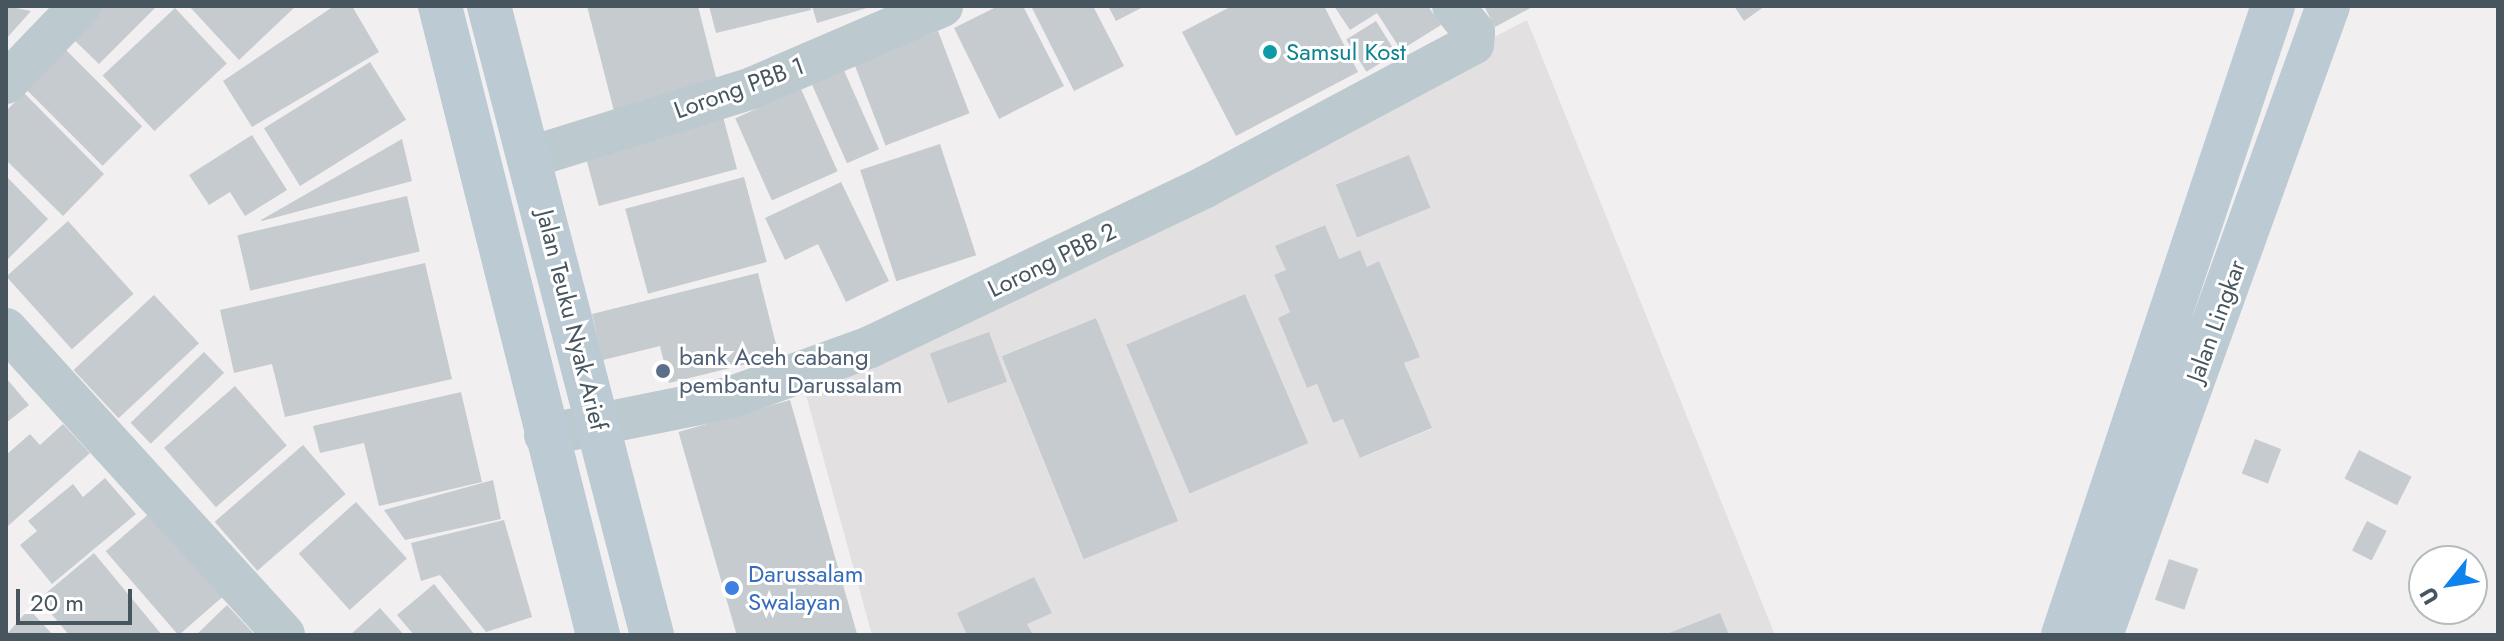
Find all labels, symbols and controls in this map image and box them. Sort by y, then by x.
place label: Samsul Kost [1286,38,1406,66]
marker: Samsul Kost [1261,43,1279,61]
street label: Lorong PBB 1 [670,51,808,125]
street label: Jalan Teuku Nyak Arief [531,207,613,433]
street label: Lorong PBB 2 [983,217,1121,303]
street label: Jalan Lingkar [2181,256,2251,386]
place label: bank Aceh cabang pembantu Darussalam [679,343,903,399]
marker: bank Aceh cabang pembantu Darussalam [654,362,672,380]
north arrow [2408,545,2488,625]
place label: Darussalam Swalayan [748,560,863,616]
scale bar [20,573,136,623]
marker: Darussalam Swalayan [723,579,741,597]
text: U [2411,581,2447,611]
text: 20 m [30,585,84,620]

